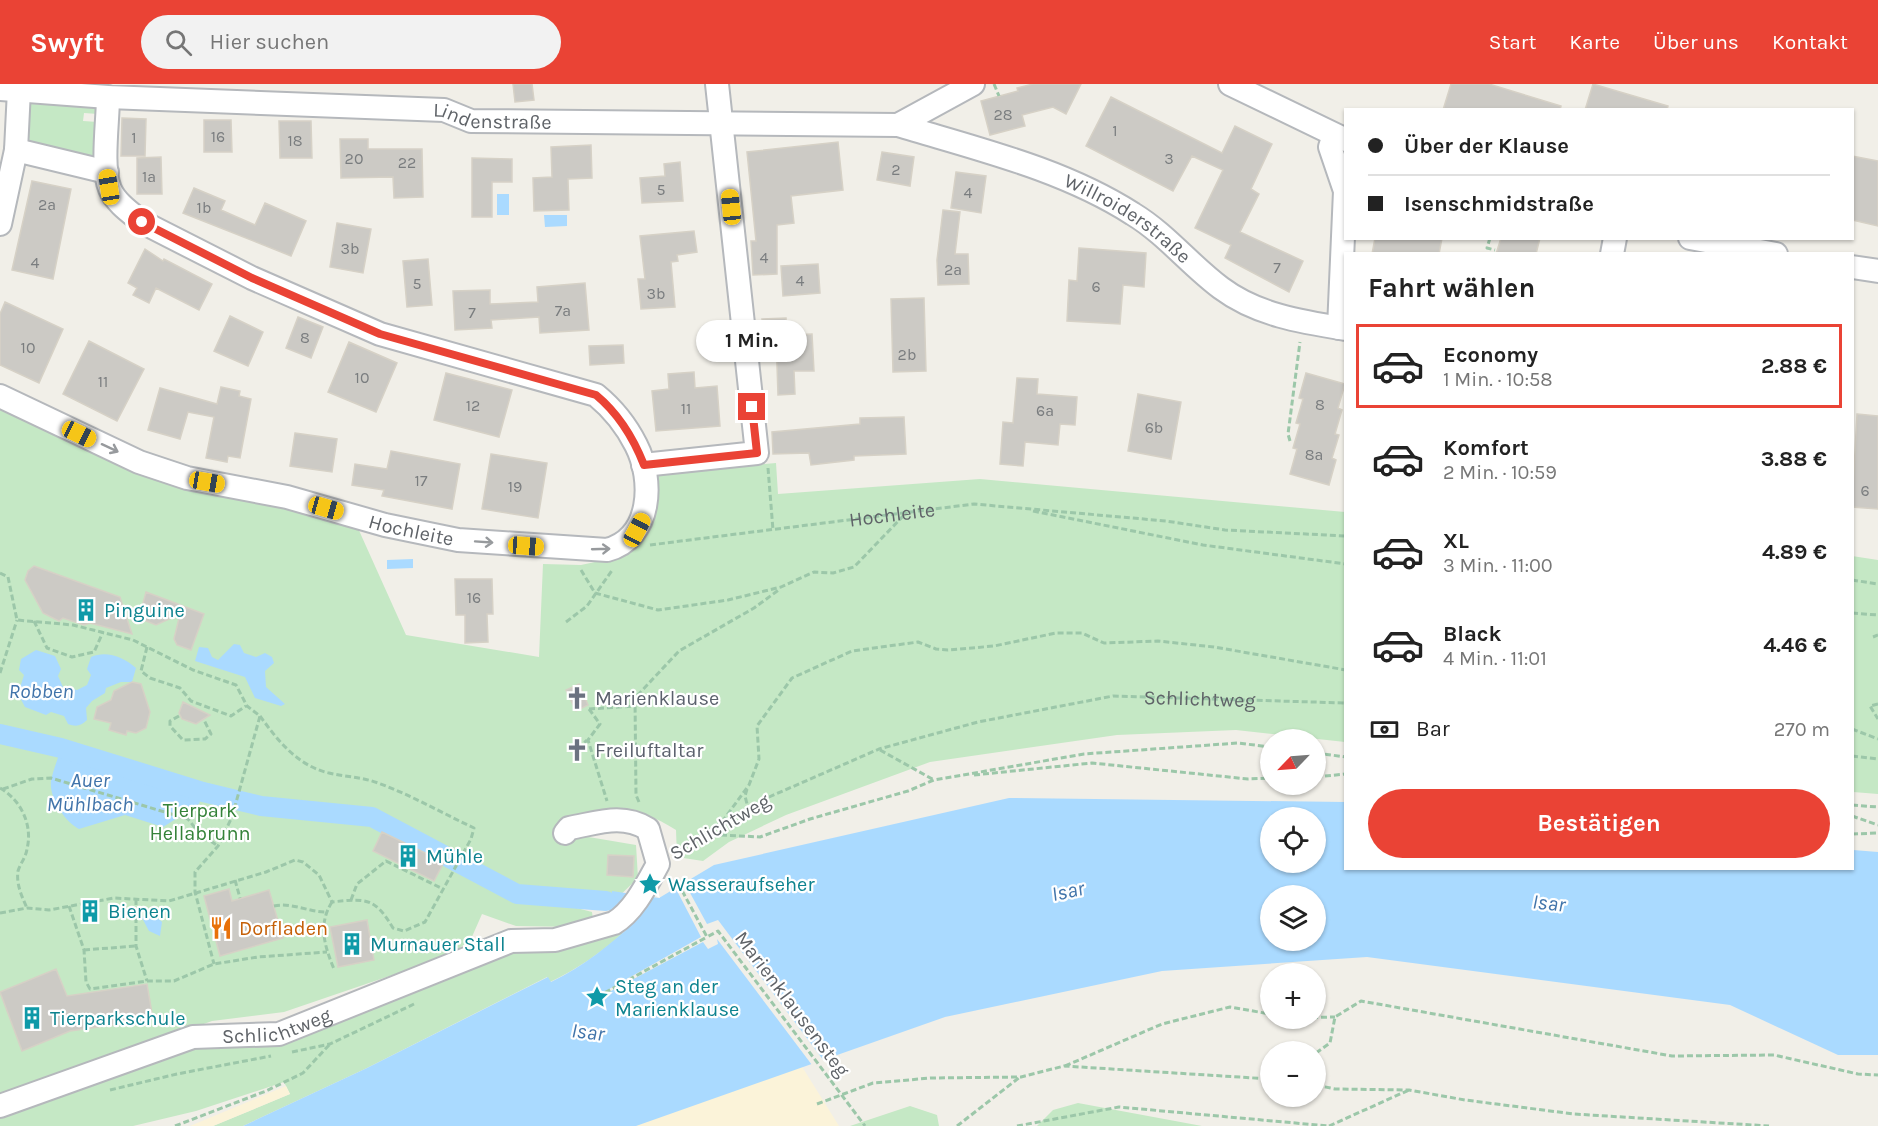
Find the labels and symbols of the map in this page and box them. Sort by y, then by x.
street label: Lindenstraße [433,98,552,133]
house number: 28 [993,105,1013,124]
house number: 1 [1112,121,1118,140]
house number: 16 [211,127,225,146]
house number: 1 [131,128,137,147]
house number: 18 [287,131,303,150]
house number: 20 [345,149,363,168]
house number: 3 [1164,149,1174,168]
house number: 22 [398,153,416,172]
house number: 2 [891,160,901,179]
house number: 1a [142,167,156,186]
car [97,168,121,206]
street label: Willroiderstraße [1061,169,1196,268]
house number: 5 [656,180,666,199]
house number: 4 [964,183,973,202]
car [720,188,742,226]
house number: 2a [38,195,56,214]
house number: 1b [197,198,211,217]
route start [128,208,155,235]
house number: 3b [341,239,359,258]
house number: 4 [760,248,769,267]
house number: 4 [31,253,40,272]
house number: 7 [1273,258,1281,277]
house number: 2a [944,260,962,279]
house number: 4 [796,271,805,290]
house number: 5 [412,274,422,293]
house number: 6 [1091,277,1101,296]
house number: 3b [647,284,665,303]
house number: 7a [555,301,571,320]
house number: 7 [468,303,476,322]
callout: 1 Min. [696,320,807,362]
house number: 8 [300,328,310,347]
house number: 10 [21,338,35,357]
house number: 2b [898,345,916,364]
house number: 10 [355,368,369,387]
house number: 11 [98,372,108,391]
route end [738,393,765,420]
house number: 8 [1315,395,1325,414]
house number: 12 [466,396,480,415]
house number: 11 [681,399,691,418]
house number: 6a [1036,401,1054,420]
car [59,418,99,450]
house number: 6b [1145,418,1163,437]
one-way arrow [100,443,118,455]
house number: 8a [1305,445,1323,464]
car [188,470,226,494]
house number: 17 [415,471,428,490]
house number: 19 [508,477,522,496]
house number: 6 [1860,481,1870,500]
car [306,494,346,522]
street label: Hochleite [848,498,936,531]
street label: Hochleite [366,509,456,550]
car [621,510,653,550]
car [507,536,545,556]
one-way arrow [473,537,493,548]
one-way arrow [591,543,610,554]
house number: 16 [467,588,481,607]
building icon: Pinguine [73,597,99,623]
place label: Pinguine [104,599,185,622]
water label: Robben [8,679,74,703]
church icon: Marienklause [564,685,590,711]
street label: Schlichtweg [1143,685,1256,712]
place label: Marienklause [595,687,719,710]
north arrow [1260,729,1326,795]
church icon: Freiluftaltar [564,737,590,763]
place label: Freiluftaltar [595,739,704,762]
water label: Auer Mühlbach [47,768,133,816]
street label: Schlichtweg [666,789,774,865]
park label: Tierpark Hellabrunn [149,799,251,845]
building icon: Mühle [395,843,421,869]
place label: Mühle [426,845,483,868]
place icon: Wasseraufseher [637,871,663,897]
place label: Wasseraufseher [668,873,815,896]
water label: Isar [1049,876,1087,906]
water label: Isar [1531,889,1567,917]
building icon: Bienen [77,898,103,924]
place label: Bienen [108,900,171,923]
restaurant icon: Dorfladen [208,915,234,941]
place label: Dorfladen [239,917,328,940]
street label: Marienklausensteg [730,927,854,1081]
building icon: Murnauer Stall [339,931,365,957]
place label: Murnauer Stall [370,933,506,956]
place label: Steg an der Marienklause [615,975,739,1021]
place icon: Steg an der Marienklause [584,984,610,1010]
street label: Schlichtweg [222,1003,334,1047]
building icon: Tierparkschule [19,1005,45,1031]
place label: Tierparkschule [50,1007,186,1030]
water label: Isar [570,1018,607,1046]

